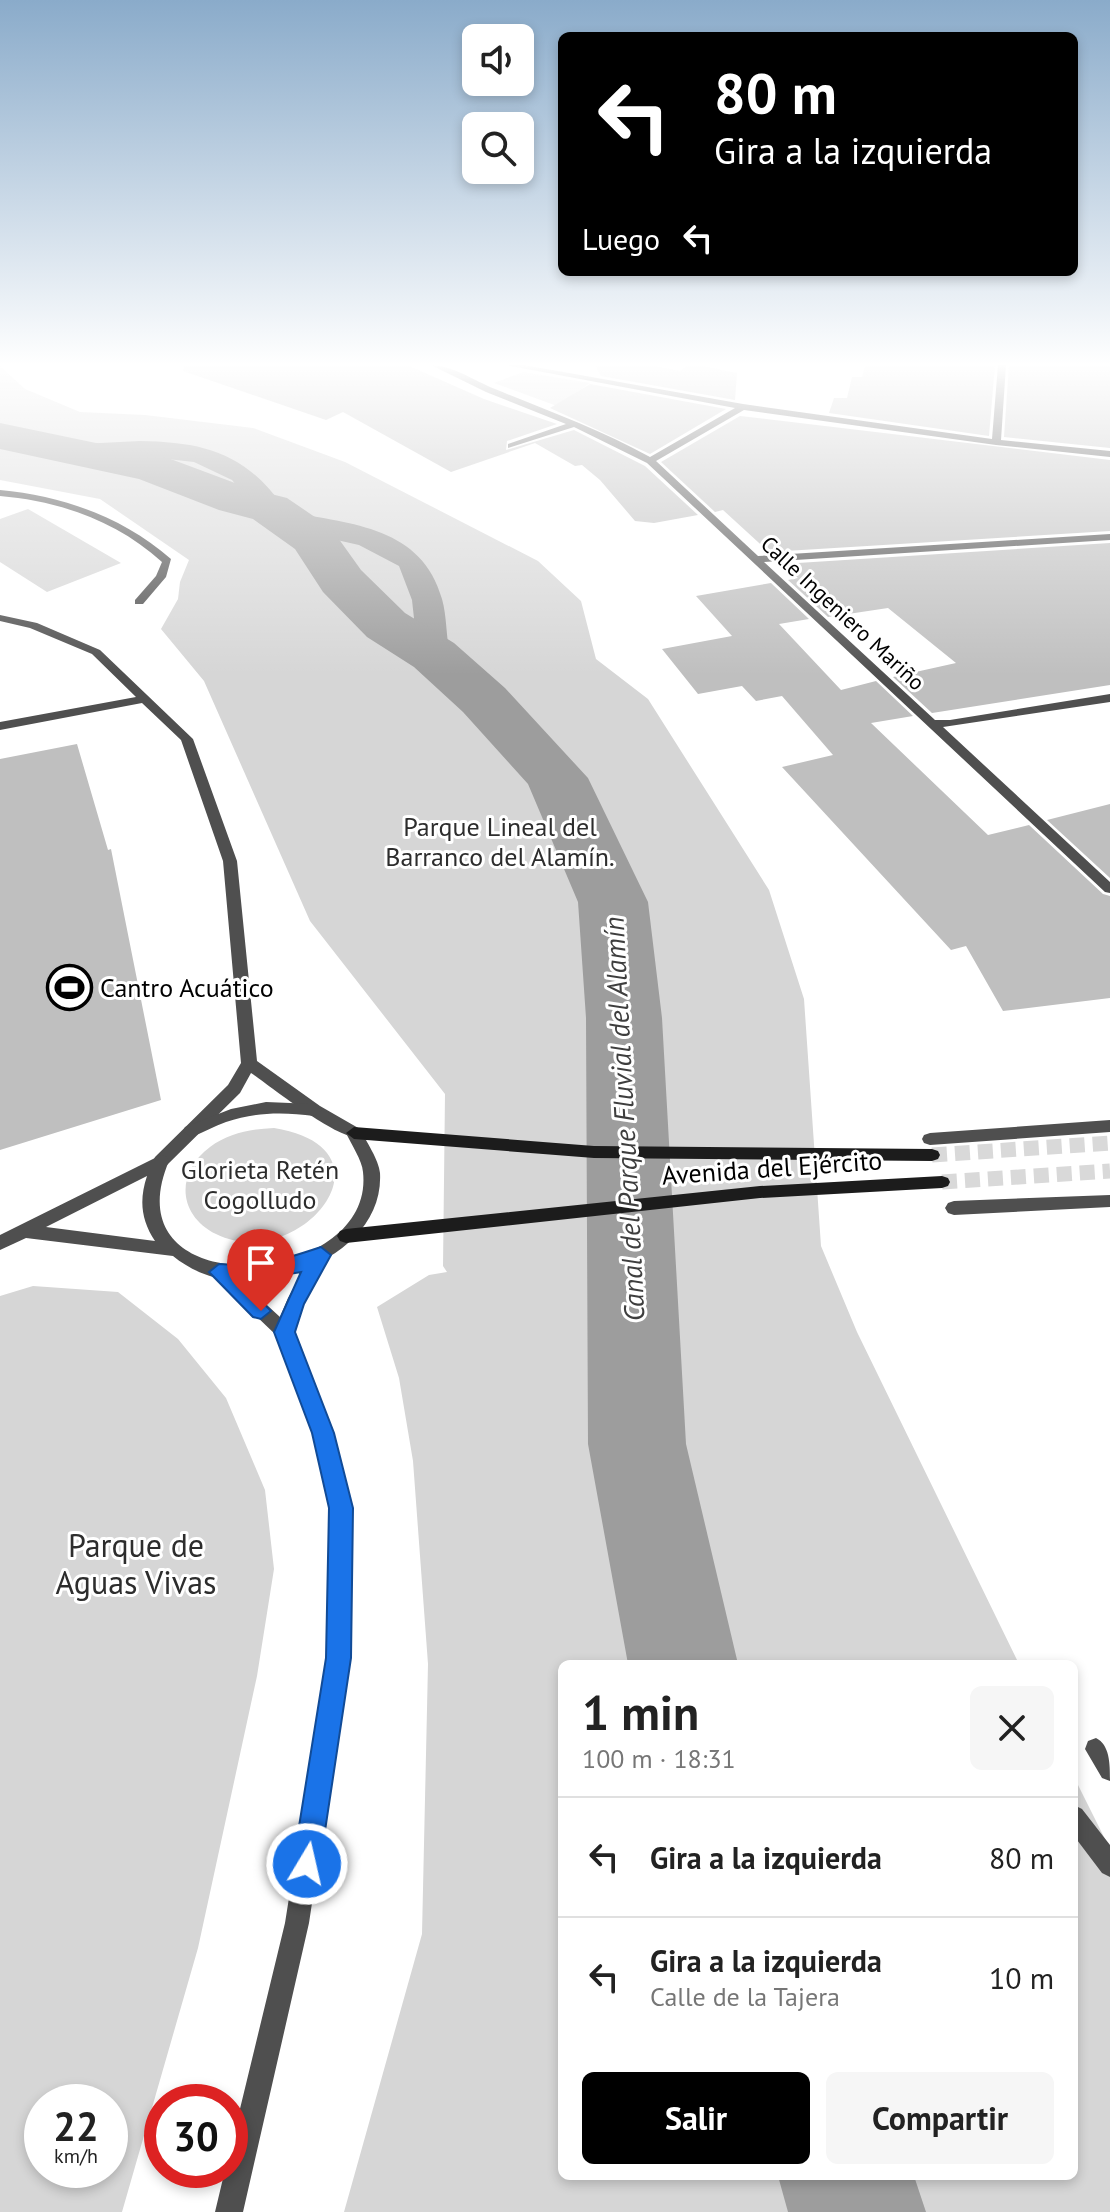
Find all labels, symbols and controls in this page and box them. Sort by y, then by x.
map controls [462,24,534,184]
button: sound [462,24,534,96]
text: 80 m [714,57,837,129]
icon: left [582,64,686,168]
button: search [462,112,534,184]
text: Gira a la izquierda [714,127,992,174]
icon: left [676,216,720,260]
text: Luego [582,219,660,258]
street label: Calle Ingeniero Mariño [755,530,931,696]
park label: Parque Lineal del Barranco del Alamín. [385,810,615,873]
water label: Canal del Parque Fluvial del Alamín [594,916,653,1322]
sports icon: Cantro Acuático [45,964,93,1012]
place label: Cantro Acuático [100,971,274,1004]
street label: Avenida del Ejército [661,1143,883,1192]
park label: Glorieta Retén Cogolludo [181,1153,339,1216]
pin [227,1229,295,1311]
icon: arrive [239,1241,283,1285]
park label: Parque de Aguas Vivas [55,1524,217,1603]
text: 1 min [582,1681,699,1743]
button: close [970,1686,1054,1770]
text: 100 m · 18:31 [582,1742,736,1775]
position arrow [265,1822,349,1906]
icon: left [582,1835,626,1879]
text: Gira a la izquierda [650,1838,882,1877]
text: 80 m [989,1838,1054,1877]
text: Gira a la izquierda [650,1941,882,1980]
icon: left [582,1955,626,1999]
text: 10 m [989,1958,1054,1997]
text: Calle de la Tajera [650,1980,840,2013]
button: Salir [582,2072,810,2164]
button: Compartir [826,2072,1054,2164]
speed limit sign: 30 [144,2084,248,2188]
text: 22 [53,2100,99,2152]
text: km/h [54,2143,98,2169]

